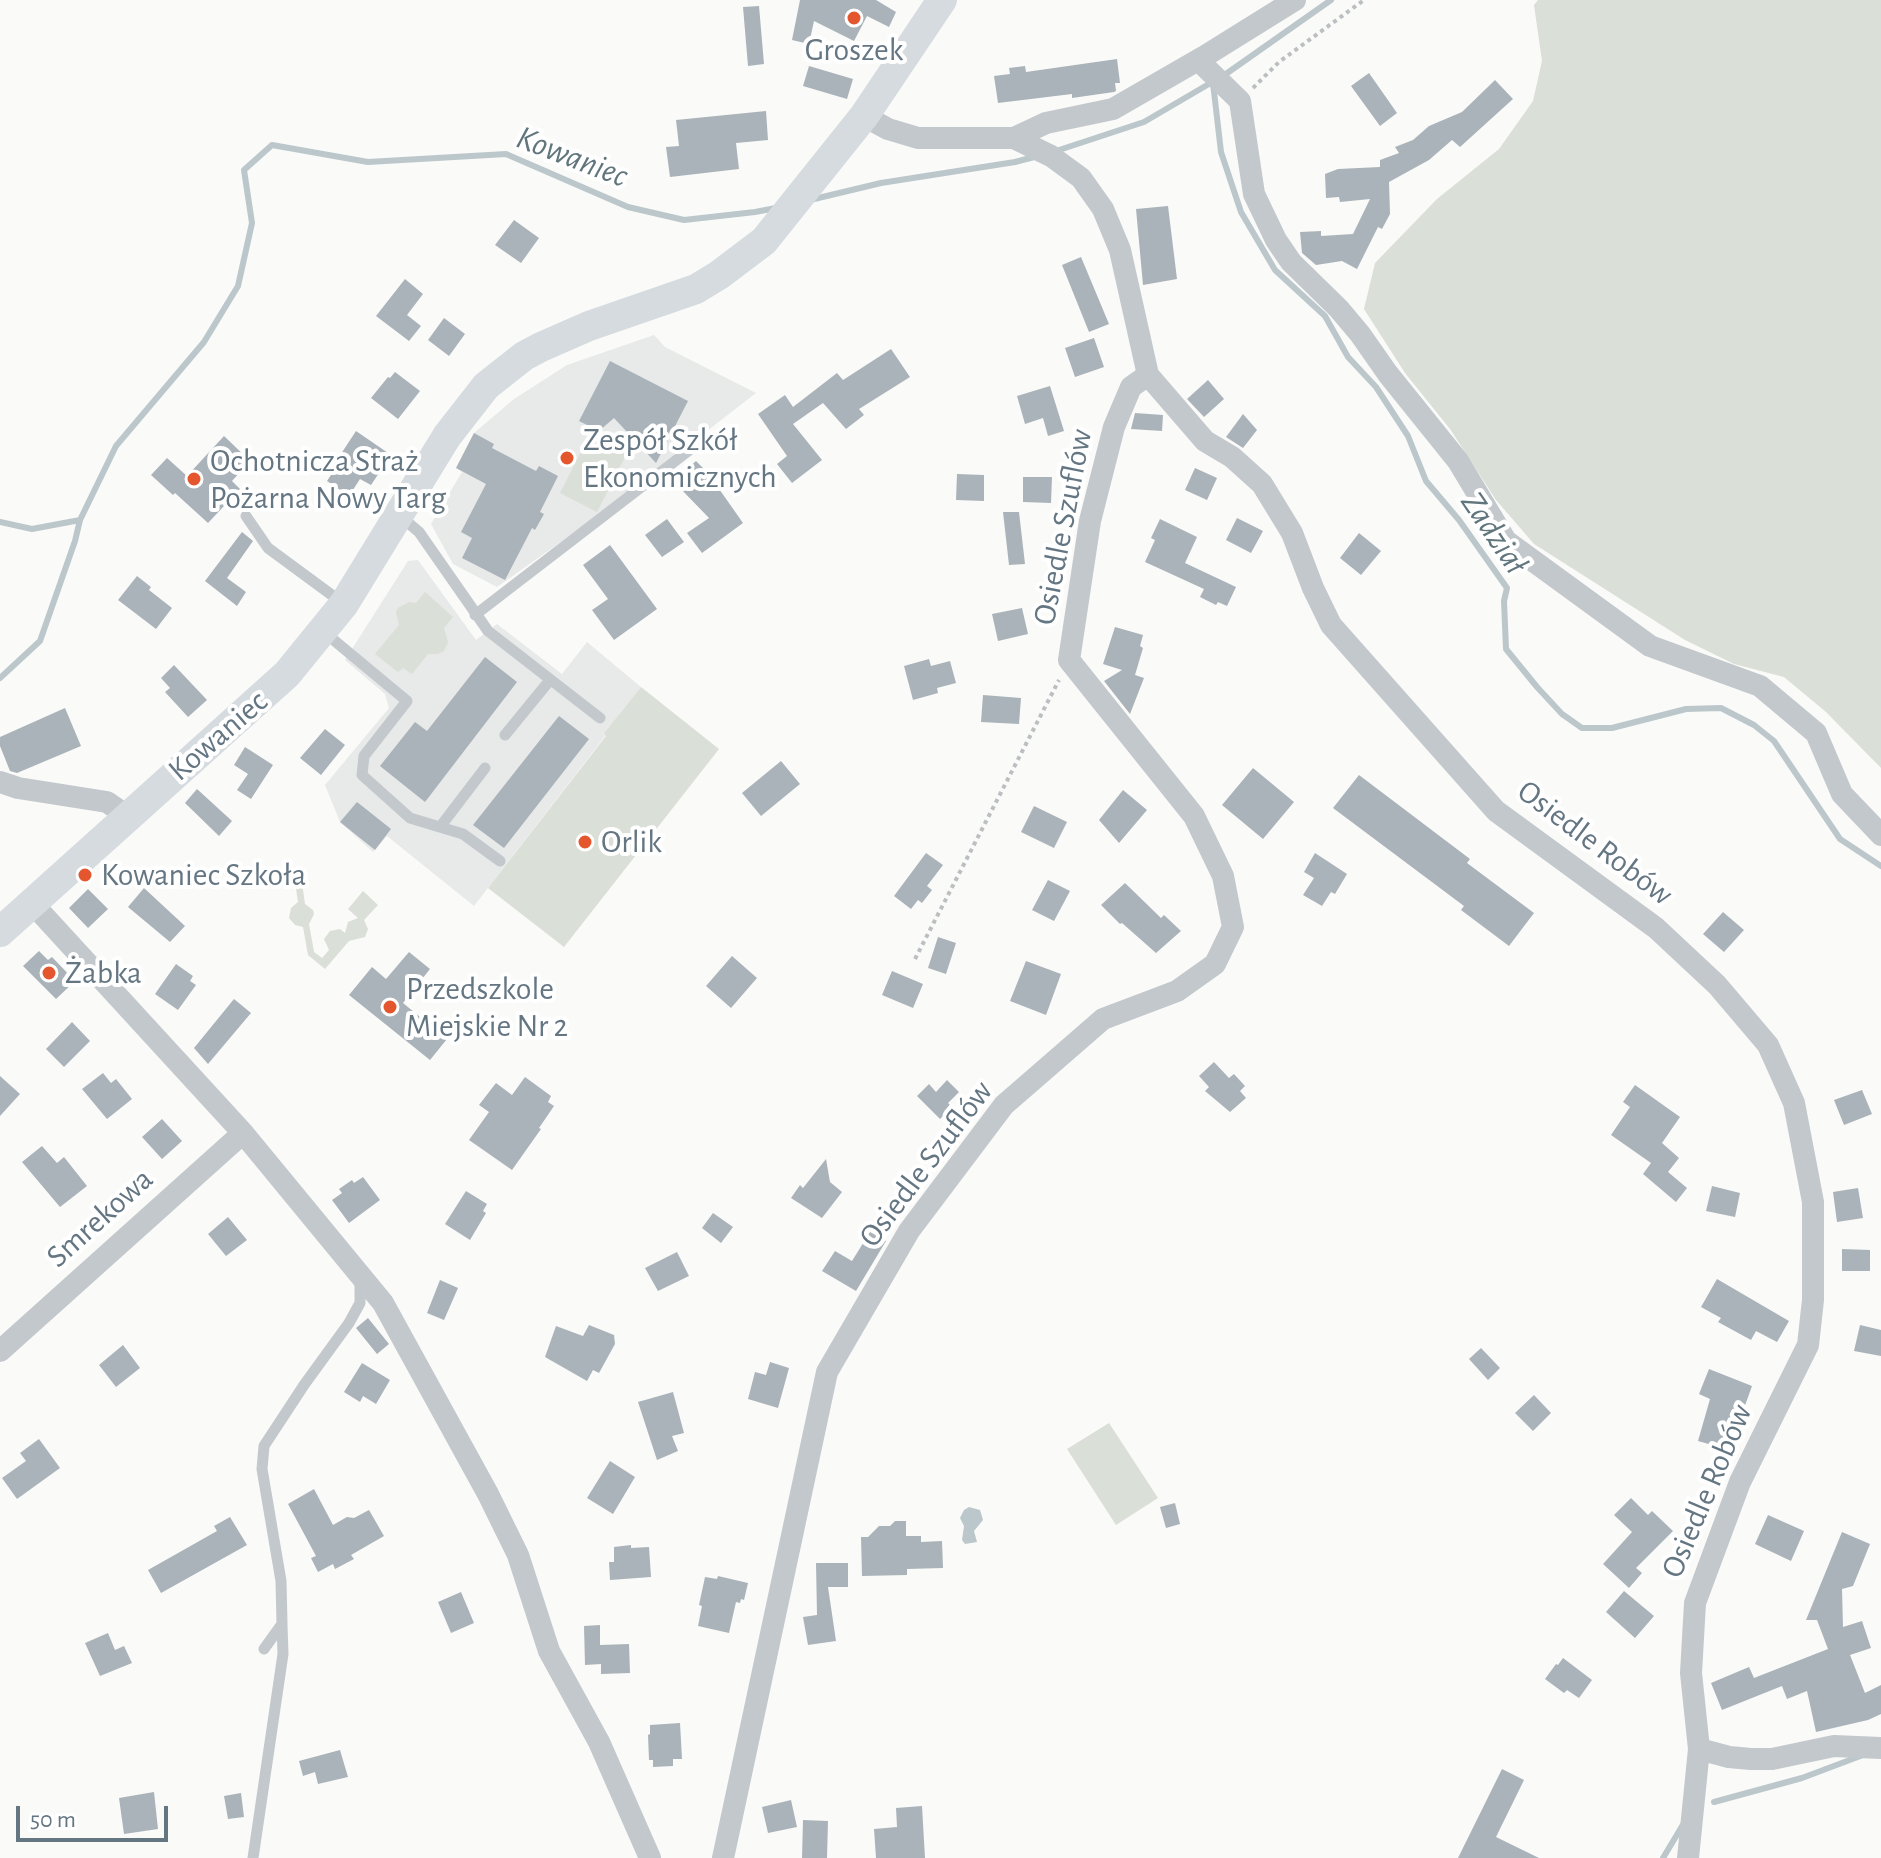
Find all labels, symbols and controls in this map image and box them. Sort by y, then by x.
marker: Groszek [845,9,863,27]
place label: Groszek [805,31,903,69]
water label: Kowaniec [511,117,633,197]
place label: Zespół Szkół Ekonomicznych [583,421,777,496]
street label: Osiedle Szuflów [1025,426,1101,628]
place label: Ochotnicza Straż Pożarna Nowy Targ [210,442,446,517]
marker: Zespół Szkół Ekonomicznych [558,449,576,467]
marker: Ochotnicza Straż Pożarna Nowy Targ [185,470,203,488]
water label: Zadział [1452,484,1536,582]
street label: Kowaniec [161,683,275,789]
street label: Osiedle Robów [1510,772,1680,914]
place label: Orlik [601,823,662,861]
marker: Orlik [576,833,594,851]
place label: Kowaniec Szkoła [101,856,306,894]
marker: Kowaniec Szkoła [76,866,94,884]
place label: Żabka [65,954,142,992]
marker: Żabka [40,964,58,982]
place label: Przedszkole Miejskie Nr 2 [406,970,568,1045]
marker: Przedszkole Miejskie Nr 2 [381,998,399,1016]
street label: Osiedle Szuflów [851,1073,1001,1255]
street label: Smrekowa [39,1160,161,1276]
street label: Osiedle Robów [1653,1398,1761,1584]
scale bar [20,1790,172,1840]
text: 50 m [30,1808,76,1832]

